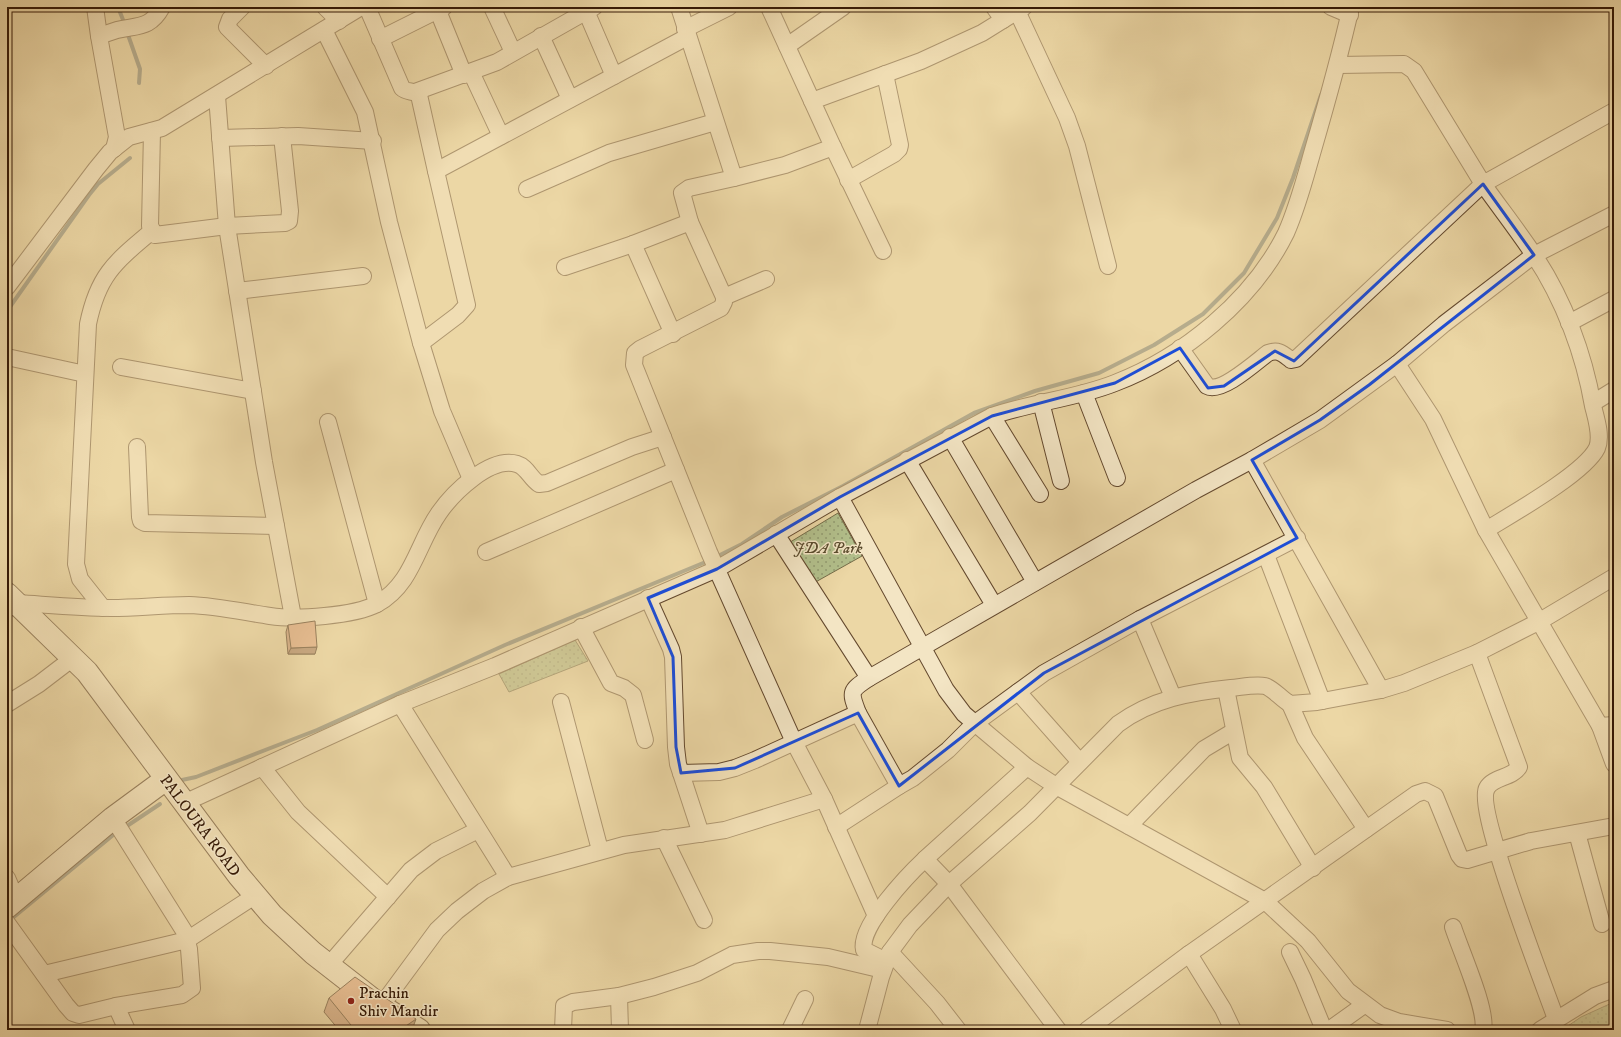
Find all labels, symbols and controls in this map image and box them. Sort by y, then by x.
park label: JDA Park [793,538,863,558]
street label: PALOURA ROAD [155,771,245,881]
place label: Prachin Shiv Mandir [359,983,438,1021]
marker: Prachin Shiv Mandir [346,996,356,1006]

